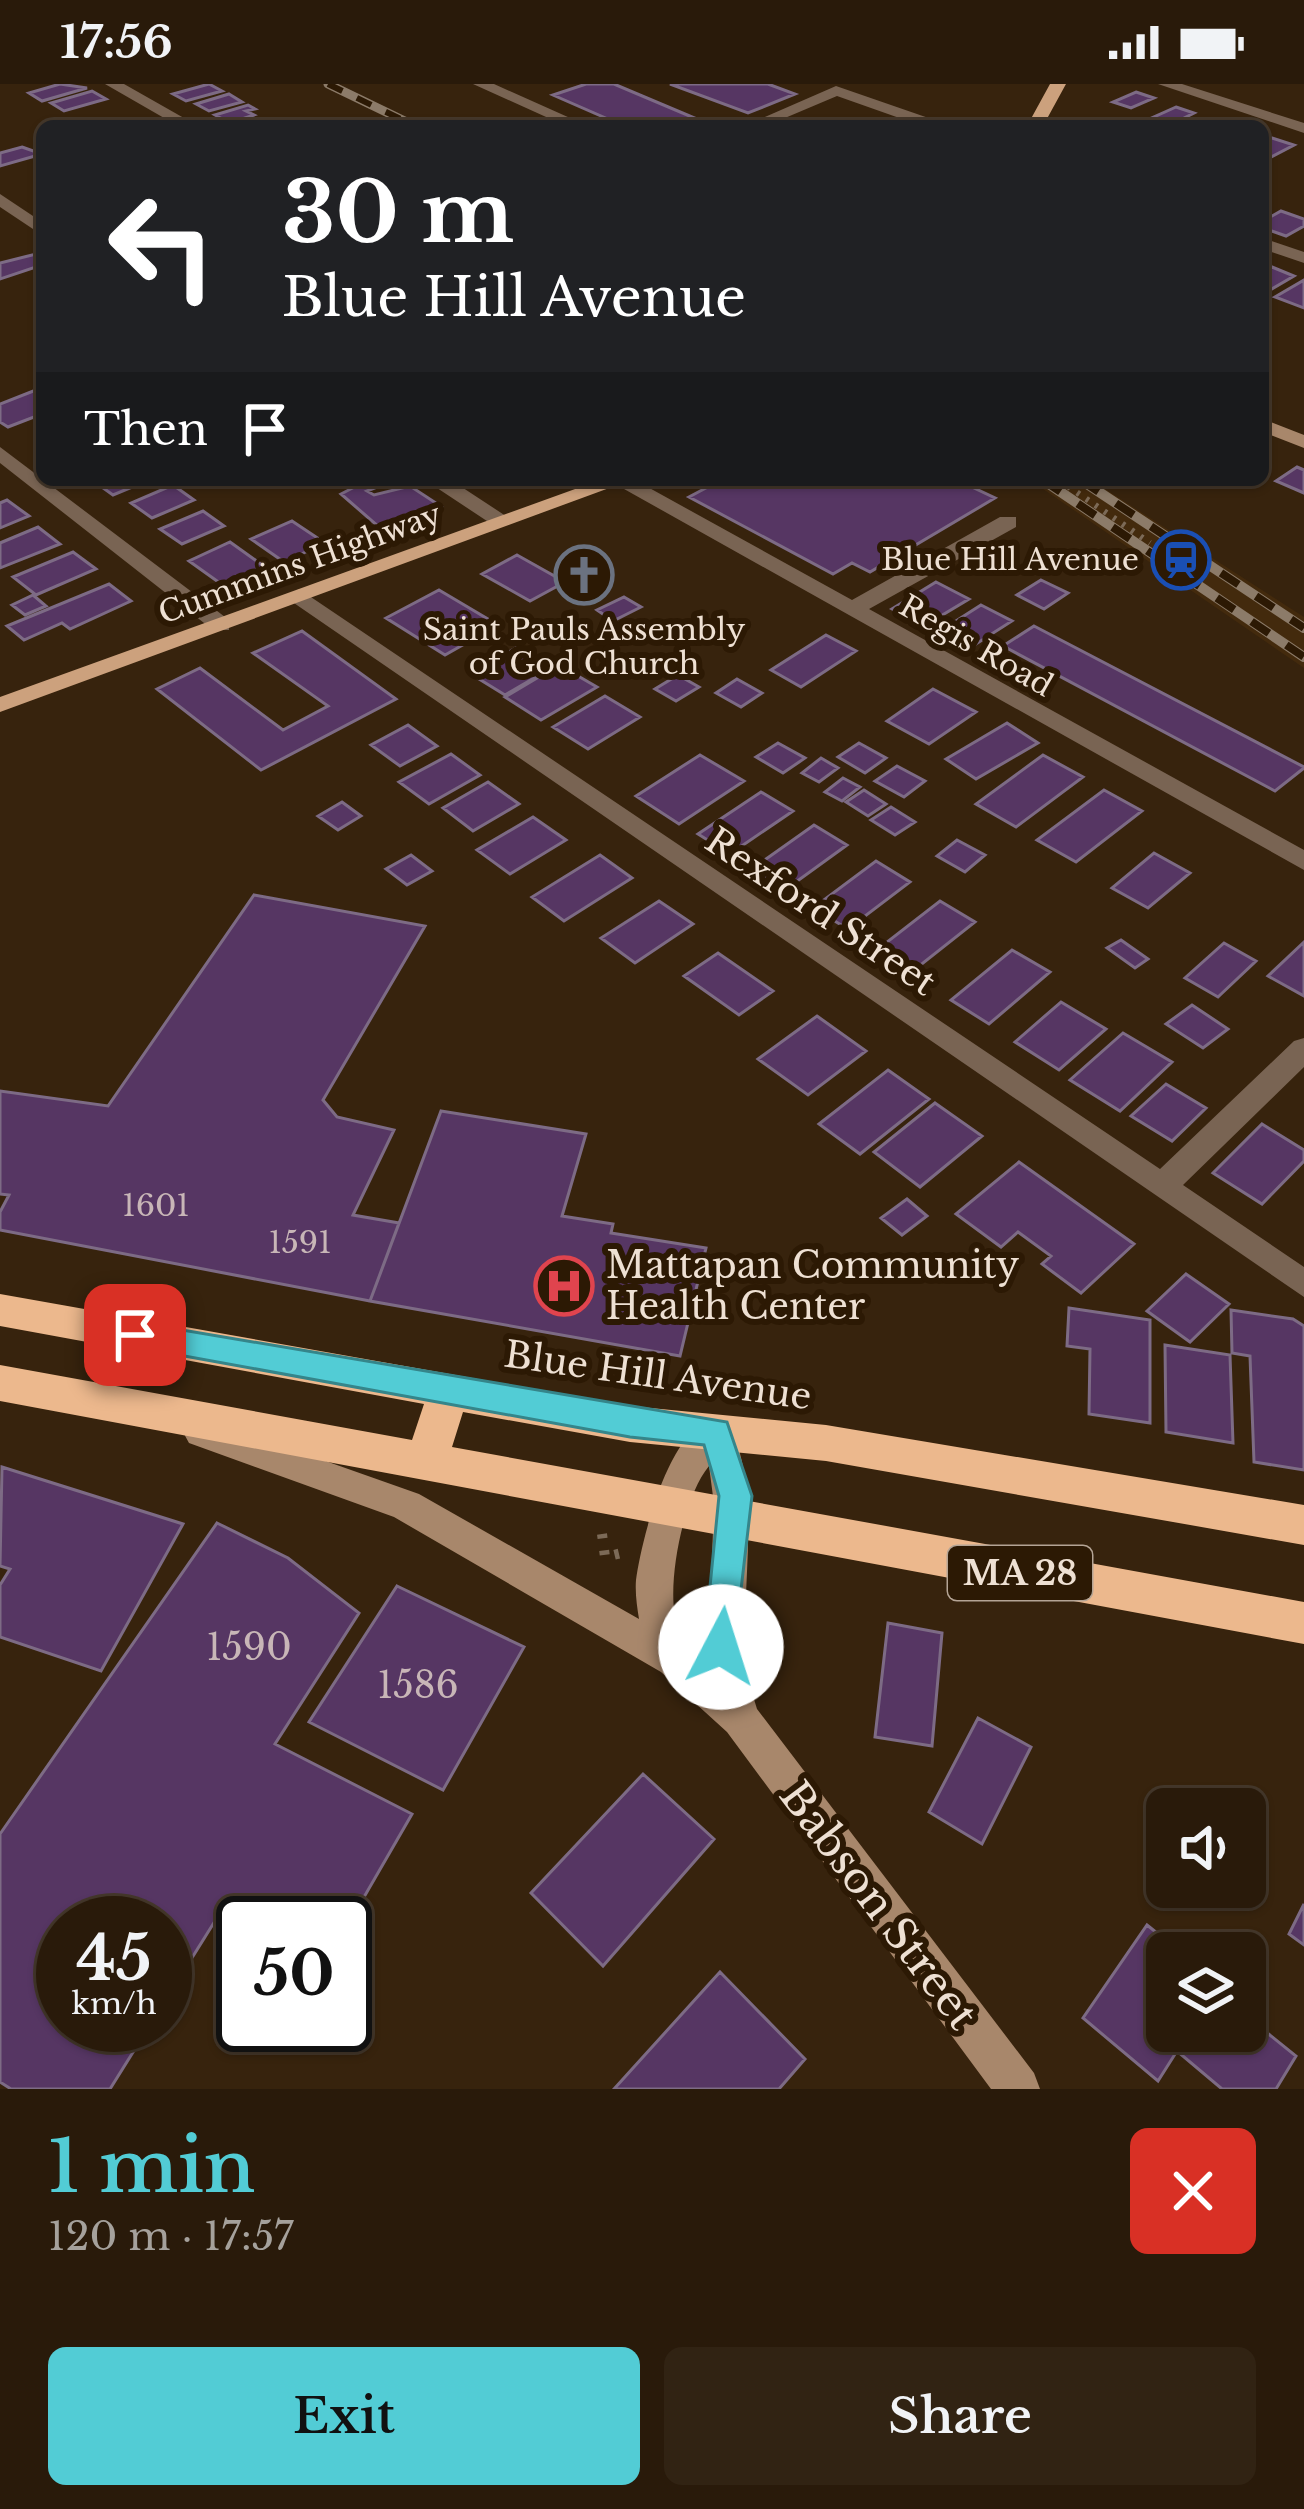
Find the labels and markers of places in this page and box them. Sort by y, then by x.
station icon: Blue Hill Avenue [1150,529,1212,591]
place label: Blue Hill Avenue [881,541,1139,578]
church icon: Saint Pauls Assembly of God Church [553,544,615,606]
place label: Saint Pauls Assembly of God Church [423,611,745,682]
place label: Mattapan Community Health Center [606,1243,1019,1329]
hospital icon: Mattapan Community Health Center [533,1255,595,1317]
pin [84,1284,186,1386]

